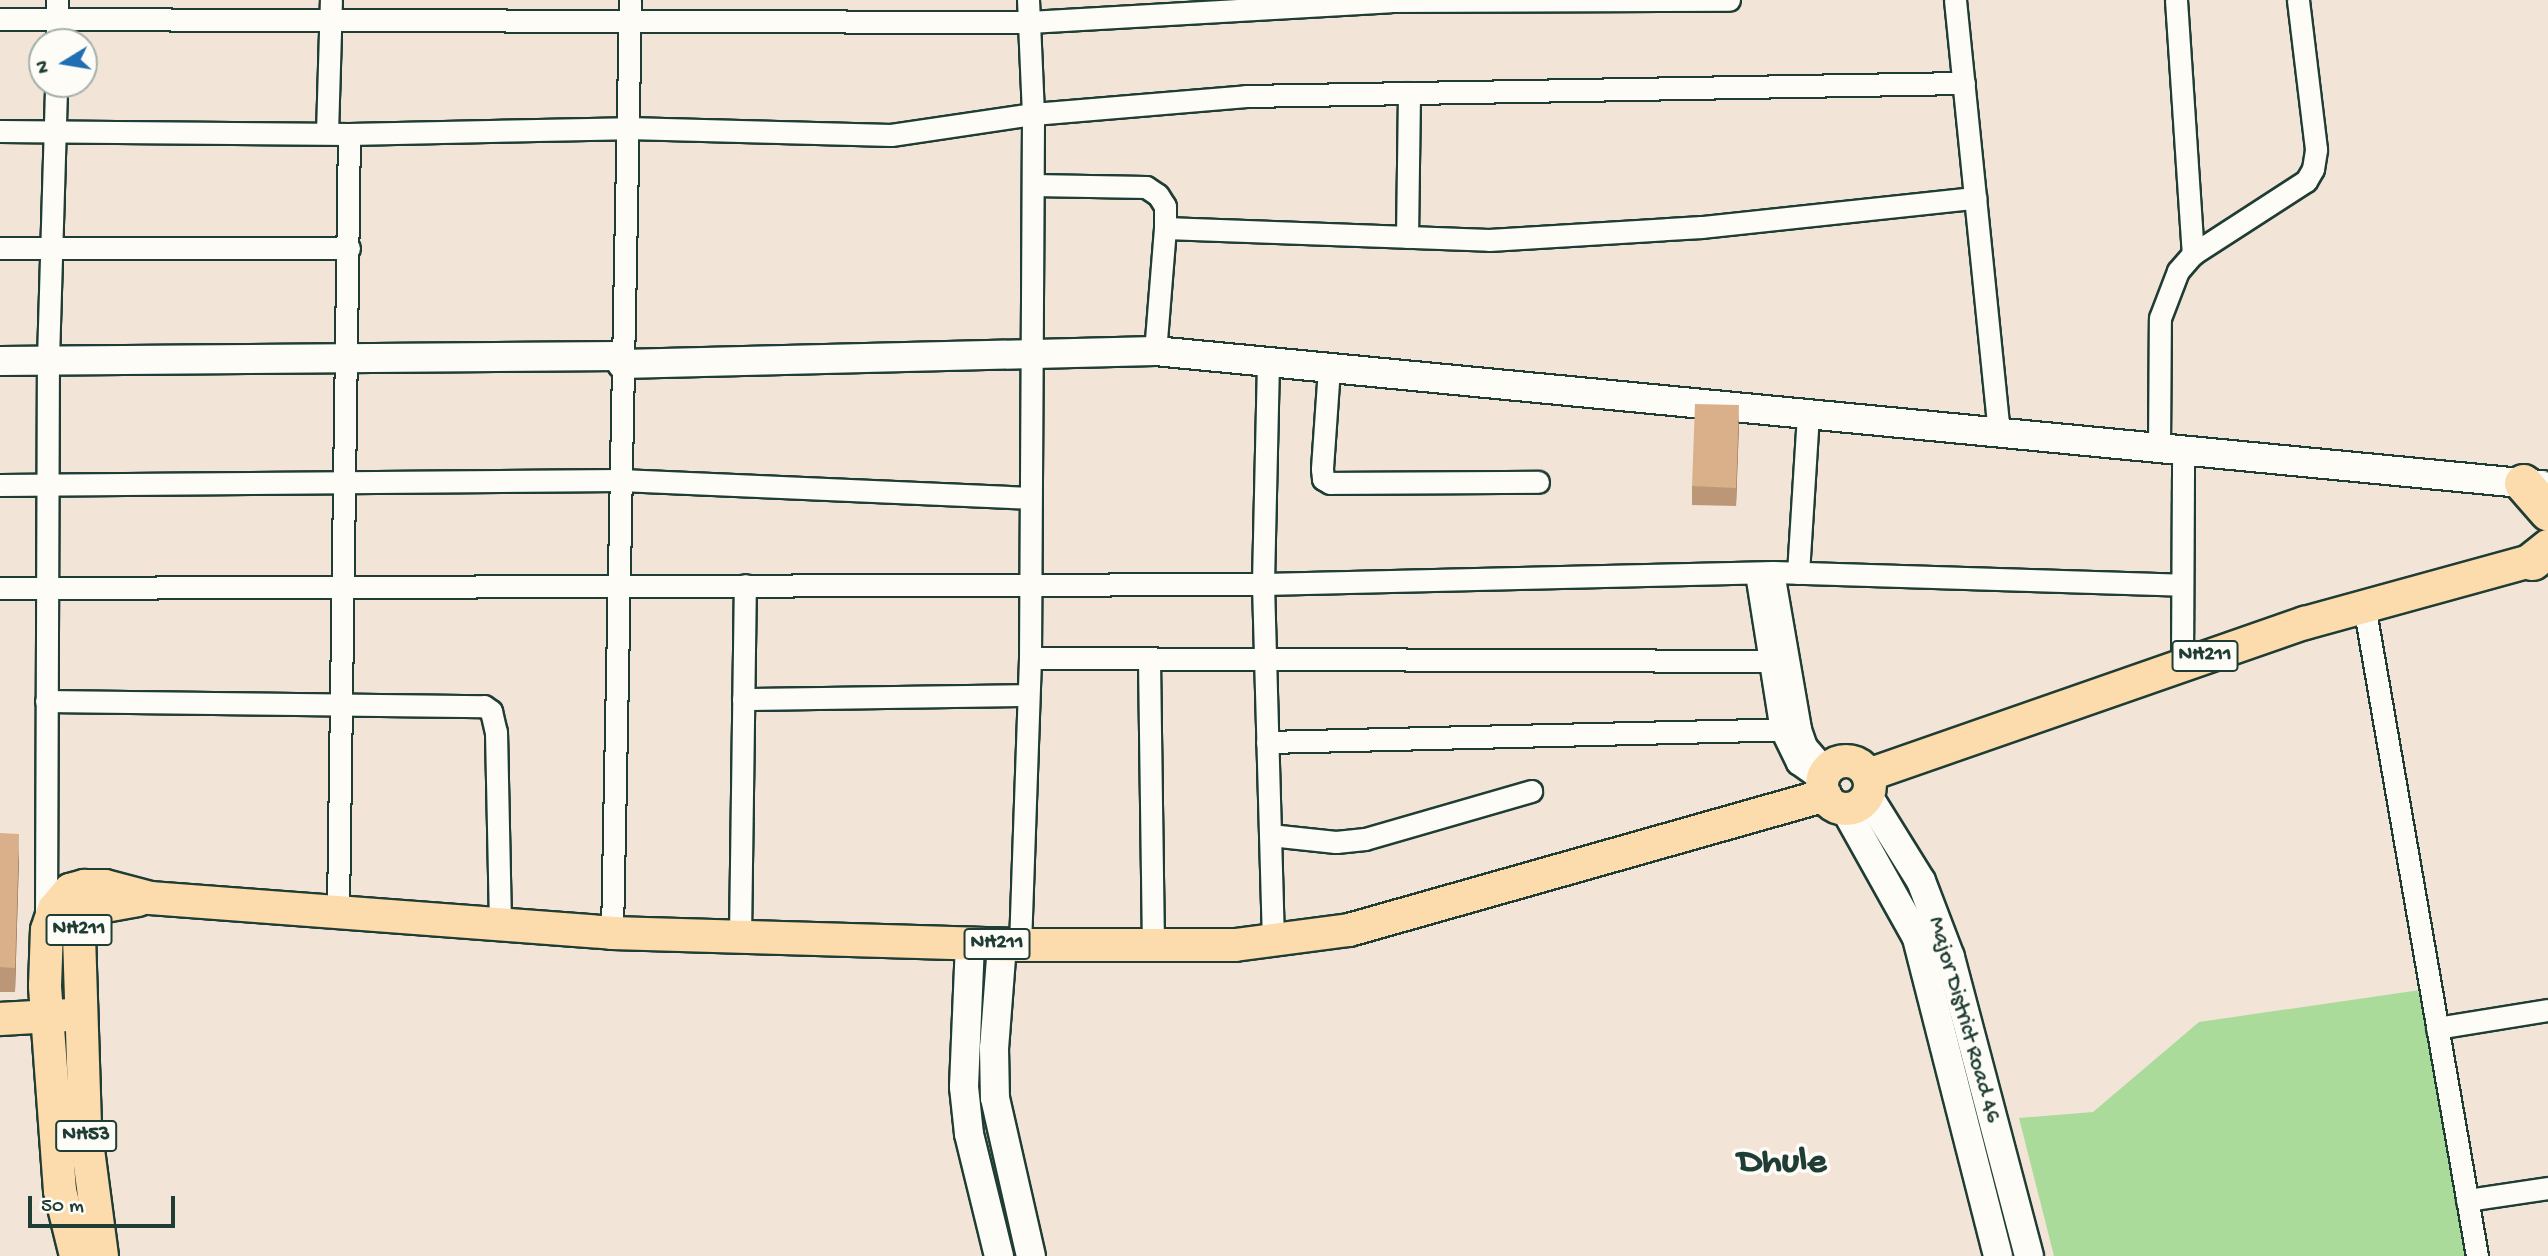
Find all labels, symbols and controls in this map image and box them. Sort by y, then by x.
north arrow [28,28,98,98]
text: N [31,58,56,75]
road number: NH211 [2170,638,2240,674]
road number: NH211 [44,912,114,948]
street label: Major District Road 46 [1920,914,2006,1126]
road number: NH211 [962,926,1032,962]
road number: NH53 [55,1118,118,1154]
district label: Dhule [1738,1141,1826,1185]
scale bar [32,1182,178,1226]
text: 50 m [41,1195,84,1220]

